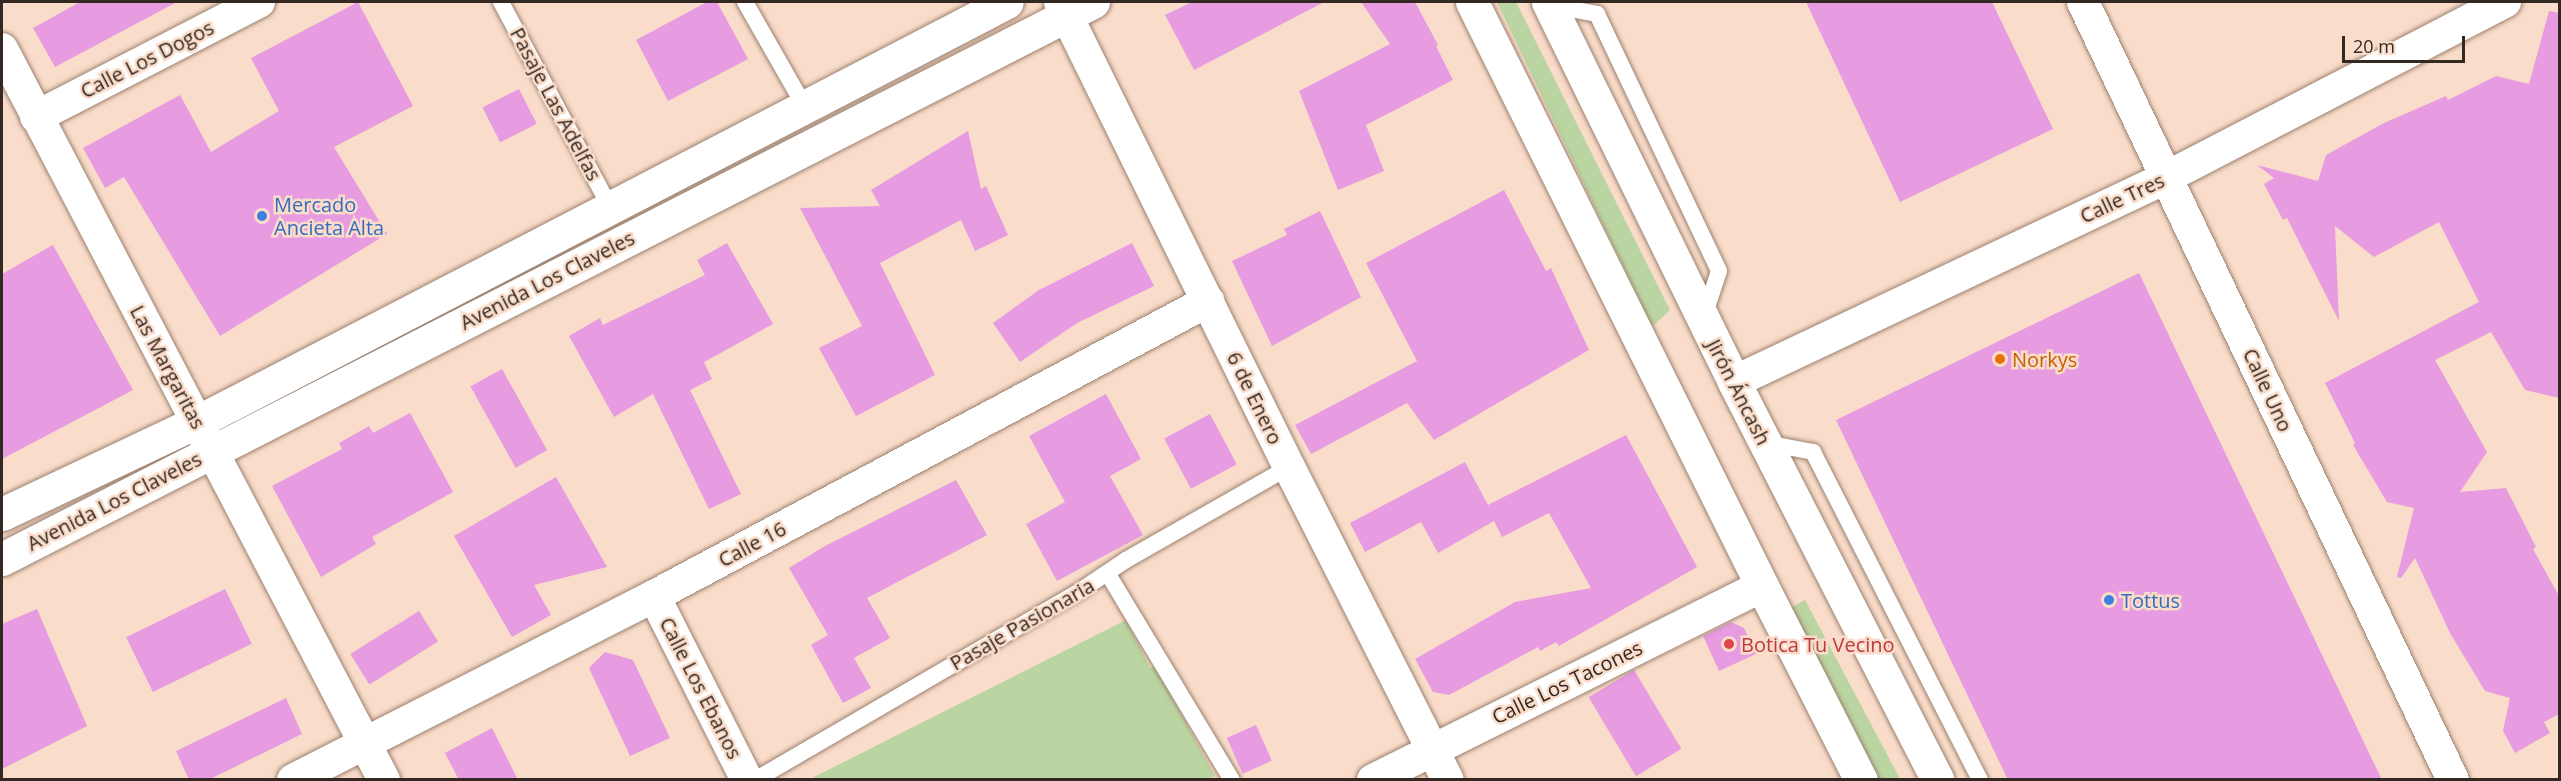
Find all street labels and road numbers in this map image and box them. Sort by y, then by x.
street label: Calle Los Dogos [76,15,218,103]
street label: Pasaje Las Adelfas [505,23,607,185]
street label: Calle Tres [2076,168,2168,228]
street label: Avenida Los Claveles [456,226,638,334]
street label: Las Margaritas [125,301,211,433]
street label: Jirón Áncash [1702,335,1776,449]
street label: Calle Uno [2238,345,2298,435]
street label: 6 de Enero [1222,348,1288,448]
street label: Avenida Los Claveles [23,447,205,555]
street label: Calle 16 [714,516,790,572]
street label: Pasaje Pasionaria [946,573,1098,675]
street label: Calle Los Ebanos [655,613,747,763]
street label: Calle Los Tacones [1488,635,1646,729]

